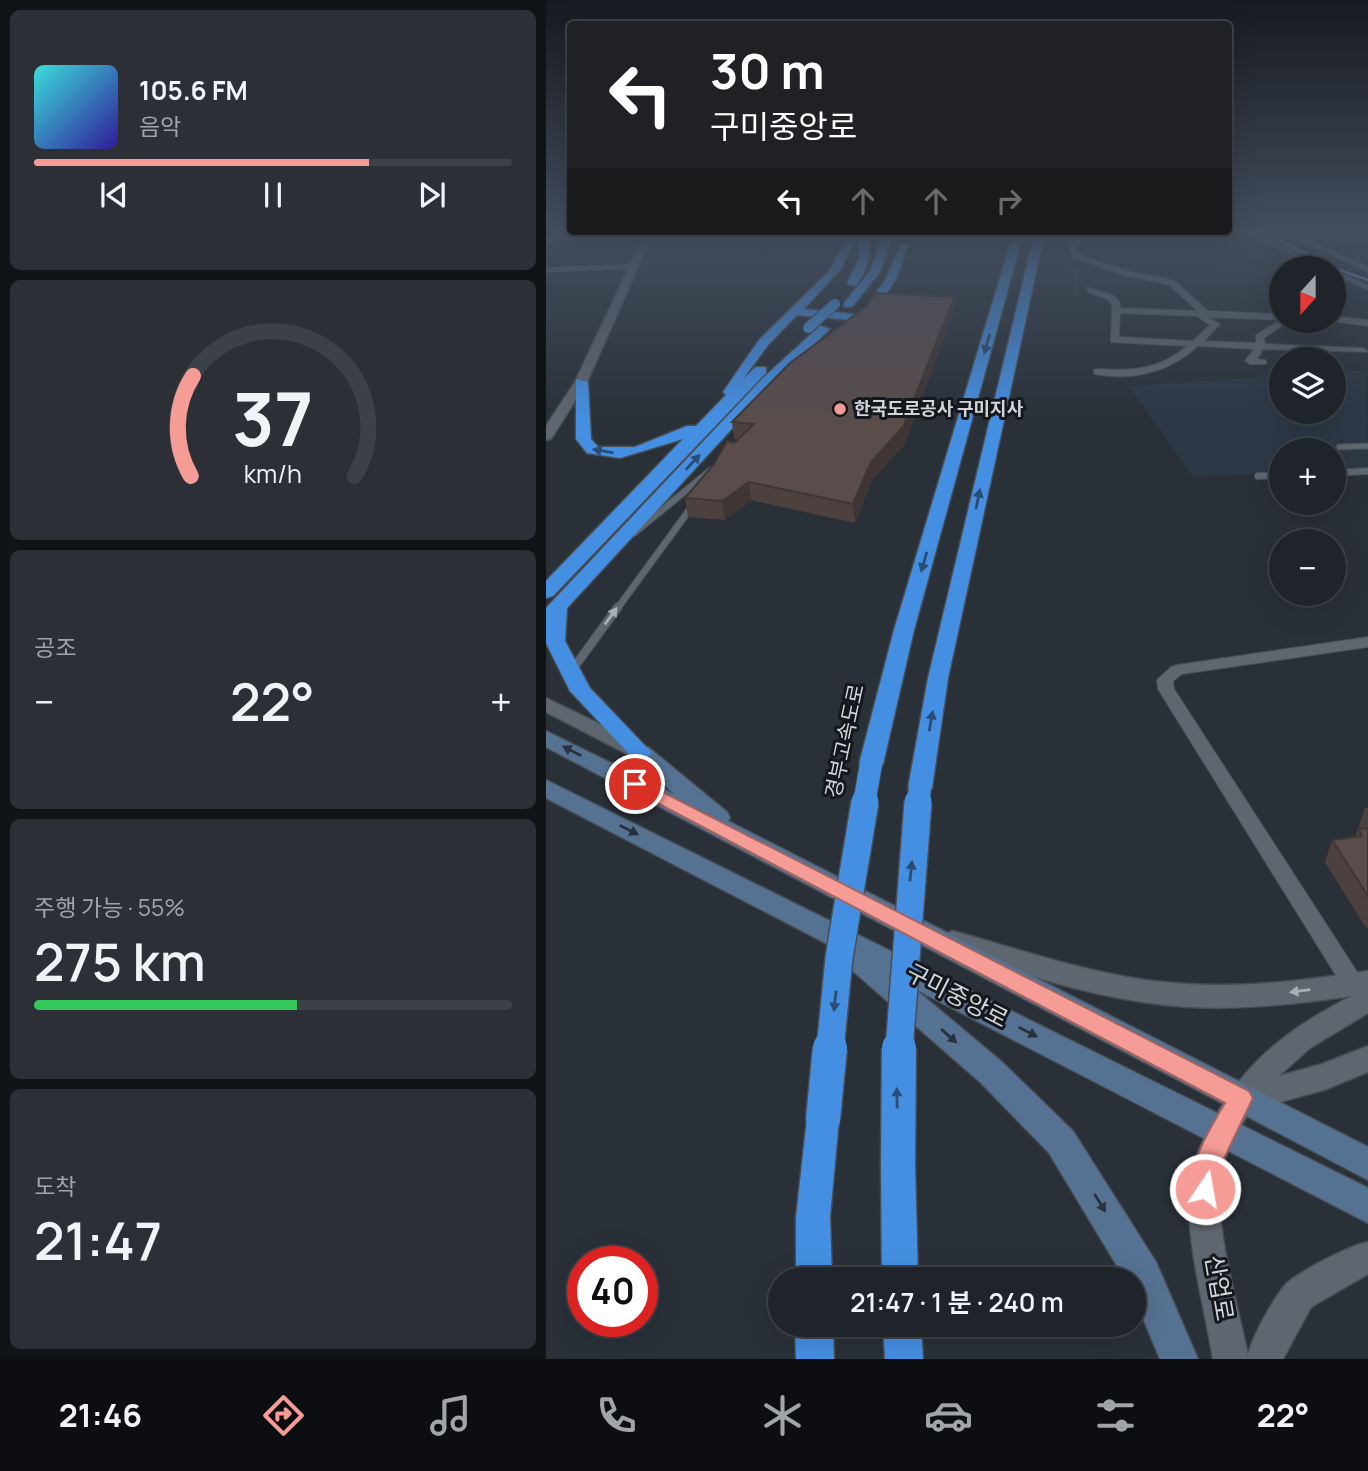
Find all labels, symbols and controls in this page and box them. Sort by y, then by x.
text: 30 m [710,37,825,104]
icon: left [595,49,686,140]
text: 105.6 FM [139,72,248,108]
text: 구미중앙로 [710,104,857,148]
text: 음악 [139,110,181,142]
icon: previous [95,176,133,214]
icon: pause [254,176,292,214]
icon: next [413,176,451,214]
icon: left [771,182,809,220]
icon: ahead [844,182,882,220]
icon: ahead [917,182,955,220]
icon: right [990,182,1028,220]
north arrow [1269,256,1346,332]
map controls [1269,256,1346,606]
one-way arrow [981,333,992,355]
button: layers [1269,347,1346,424]
text: 37 [232,368,314,468]
place label: 한국도로공사 구미지사 [854,396,1024,420]
marker: 한국도로공사 구미지사 [832,401,848,417]
button: + [1269,438,1346,515]
one-way arrow [592,445,614,456]
one-way arrow [685,454,701,471]
text: km/h [244,455,302,490]
one-way arrow [973,488,984,510]
button: − [1269,529,1346,606]
one-way arrow [918,552,929,574]
one-way arrow [604,607,618,625]
text: 공조 [34,631,76,663]
text: 22° [230,666,315,737]
text: − [34,675,55,727]
text: + [490,675,512,727]
street label: 경부고속도로 [818,681,870,800]
one-way arrow [926,710,937,732]
one-way arrow [562,745,581,757]
pin [605,754,665,814]
icon: arrive [616,765,654,803]
one-way arrow [619,824,639,835]
one-way arrow [906,860,917,882]
text: 주행 가능 · 55% [34,891,185,923]
text: 275 km [34,926,206,997]
street label: 구미중앙로 [901,955,1014,1034]
one-way arrow [1289,986,1311,997]
one-way arrow [829,990,840,1012]
one-way arrow [1018,1027,1038,1038]
one-way arrow [940,1028,958,1044]
one-way arrow [891,1087,903,1109]
position arrow [1168,1152,1242,1226]
text: 도착 [34,1170,76,1202]
one-way arrow [1094,1194,1107,1213]
text: 21:47 [34,1205,162,1276]
speed limit sign: 40 [567,1246,658,1337]
street label: 산업로 [1198,1252,1242,1323]
text: 21:47 · 1 분 · 240 m [850,1284,1064,1320]
icon: directions [259,1391,308,1440]
icon: music [426,1391,475,1440]
icon: phone [592,1391,641,1440]
icon: climate [758,1391,807,1440]
icon: car [924,1391,973,1440]
icon: filters [1091,1391,1140,1440]
text: 21:46 [59,1393,142,1437]
text: 22° [1257,1393,1309,1437]

